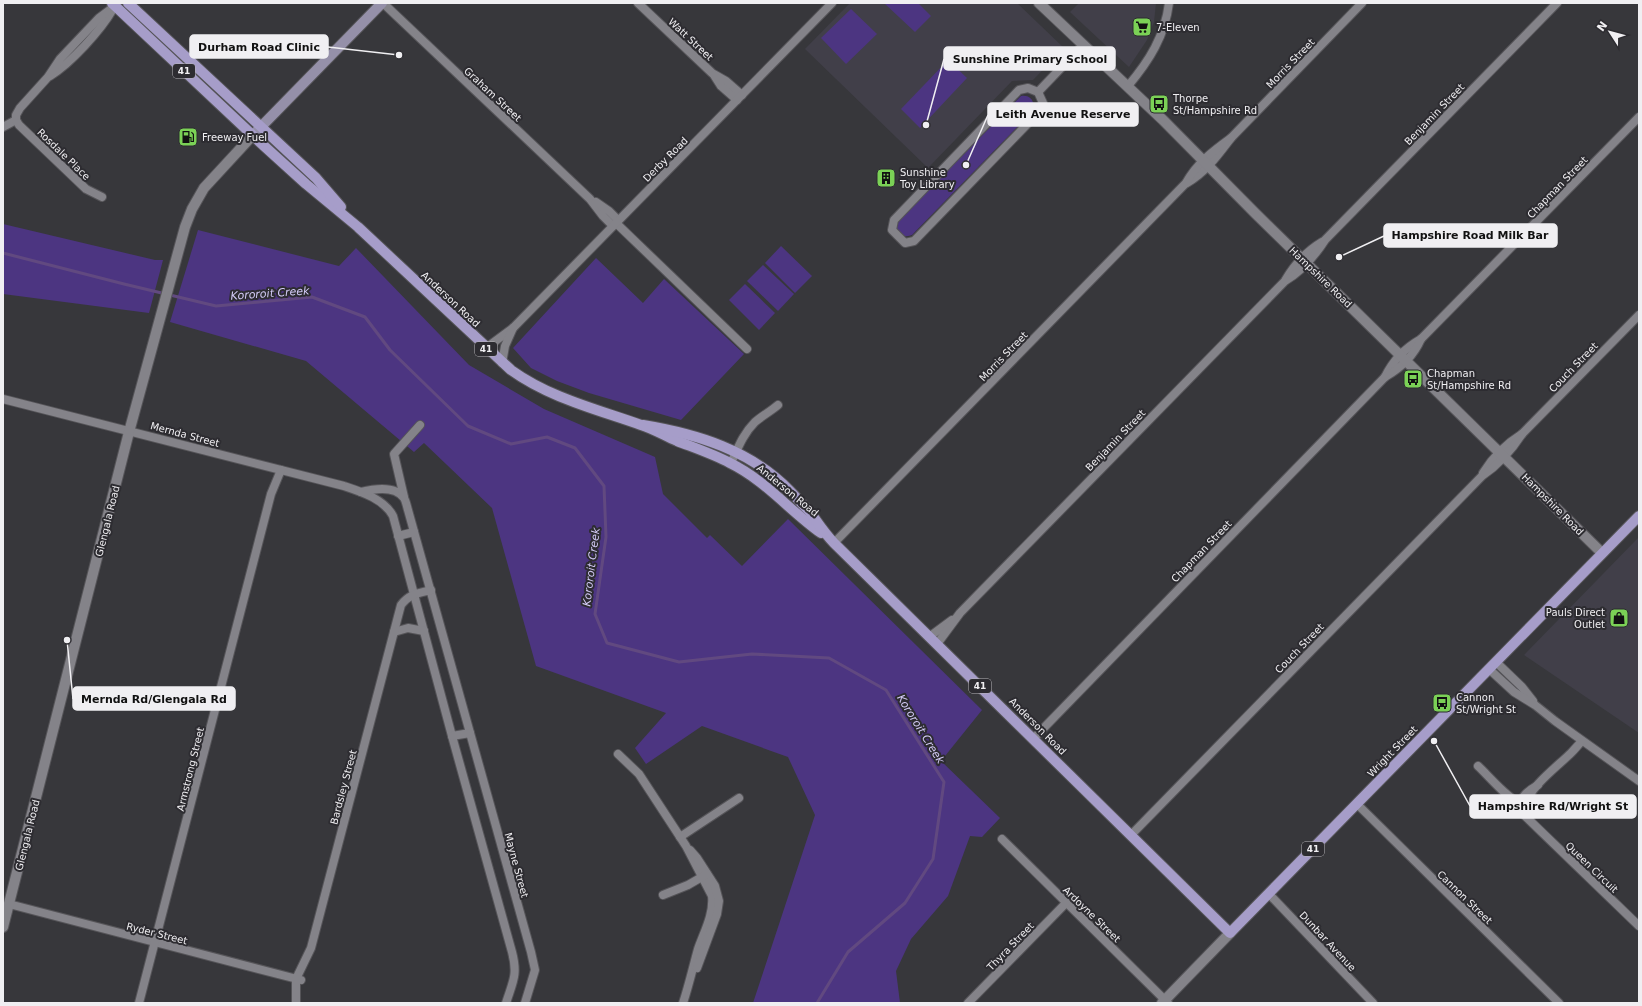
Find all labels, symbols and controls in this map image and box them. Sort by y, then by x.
north arrow [1590,12,1630,52]
street label: Watt Street [666,16,715,63]
supermarket icon: 7-Eleven [1131,16,1153,38]
text: N [1594,19,1610,34]
place label: 7-Eleven [1156,22,1200,33]
callout: Durham Road Clinic [190,35,328,58]
street label: Morris Street [1264,36,1317,90]
text: Durham Road Clinic [198,41,320,54]
callout: Sunshine Primary School [944,47,1115,70]
text: Sunshine Primary School [953,53,1107,66]
road number: 41 [173,64,195,78]
street label: Graham Street [462,65,523,124]
street label: Benjamin Street [1402,81,1466,147]
bus stop icon: Thorpe St/Hampshire Rd [1148,93,1170,115]
place label: Thorpe St/Hampshire Rd [1172,93,1257,116]
callout: Leith Avenue Reserve [988,103,1138,126]
text: Leith Avenue Reserve [996,108,1130,121]
street label: Rosdale Place [35,126,92,182]
fuel station icon: Freeway Fuel [177,126,199,148]
place label: Freeway Fuel [202,132,267,143]
street label: Derby Road [641,135,690,184]
street label: Chapman Street [1525,154,1590,221]
building icon: Sunshine Toy Library [875,167,897,189]
place label: Sunshine Toy Library [899,167,955,190]
callout: Hampshire Road Milk Bar [1384,224,1557,247]
text: Hampshire Road Milk Bar [1392,229,1549,242]
street label: Hampshire Road [1287,245,1354,310]
street label: Anderson Road [419,270,482,329]
water label: Kororoit Creek [230,284,311,303]
street label: Morris Street [977,329,1030,383]
street label: Couch Street [1547,340,1600,394]
road number: 41 [475,342,497,356]
bus stop icon: Chapman St/Hampshire Rd [1402,368,1424,390]
place label: Chapman St/Hampshire Rd [1427,368,1511,391]
street label: Benjamin Street [1083,407,1147,473]
street label: Mernda Street [149,420,221,449]
street label: Anderson Road [755,462,821,518]
street label: Hampshire Road [1520,471,1586,537]
street label: Glengala Road [93,485,122,558]
street label: Chapman Street [1169,518,1234,585]
water label: Kororoit Creek [580,526,603,607]
place label: Pauls Direct Outlet [1546,607,1605,630]
shop icon: Pauls Direct Outlet [1608,607,1630,629]
street label: Couch Street [1273,621,1326,675]
road number: 41 [969,679,991,693]
callout: Mernda Rd/Glengala Rd [73,687,235,710]
water label: Kororoit Creek [894,692,947,767]
bus stop icon: Cannon St/Wright St [1431,692,1453,714]
place label: Cannon St/Wright St [1456,692,1516,715]
text: Mernda Rd/Glengala Rd [81,693,227,706]
street label: Anderson Road [1007,696,1068,757]
street label: Wright Street [1365,724,1419,779]
street label: Armstrong Street [175,726,206,812]
street label: Bardsley Street [328,748,359,826]
callout: Hampshire Rd/Wright St [1470,795,1636,818]
street label: Glengala Road [13,799,42,872]
text: Hampshire Rd/Wright St [1478,800,1628,813]
street label: Mayne Street [503,831,530,899]
street label: Queen Circuit [1563,840,1620,895]
road number: 41 [1302,842,1324,856]
street label: Cannon Street [1435,868,1494,926]
street label: Ardoyne Street [1061,884,1123,944]
street label: Dunbar Avenue [1297,909,1358,973]
street label: Thyra Street [984,920,1036,973]
street label: Ryder Street [125,921,189,946]

